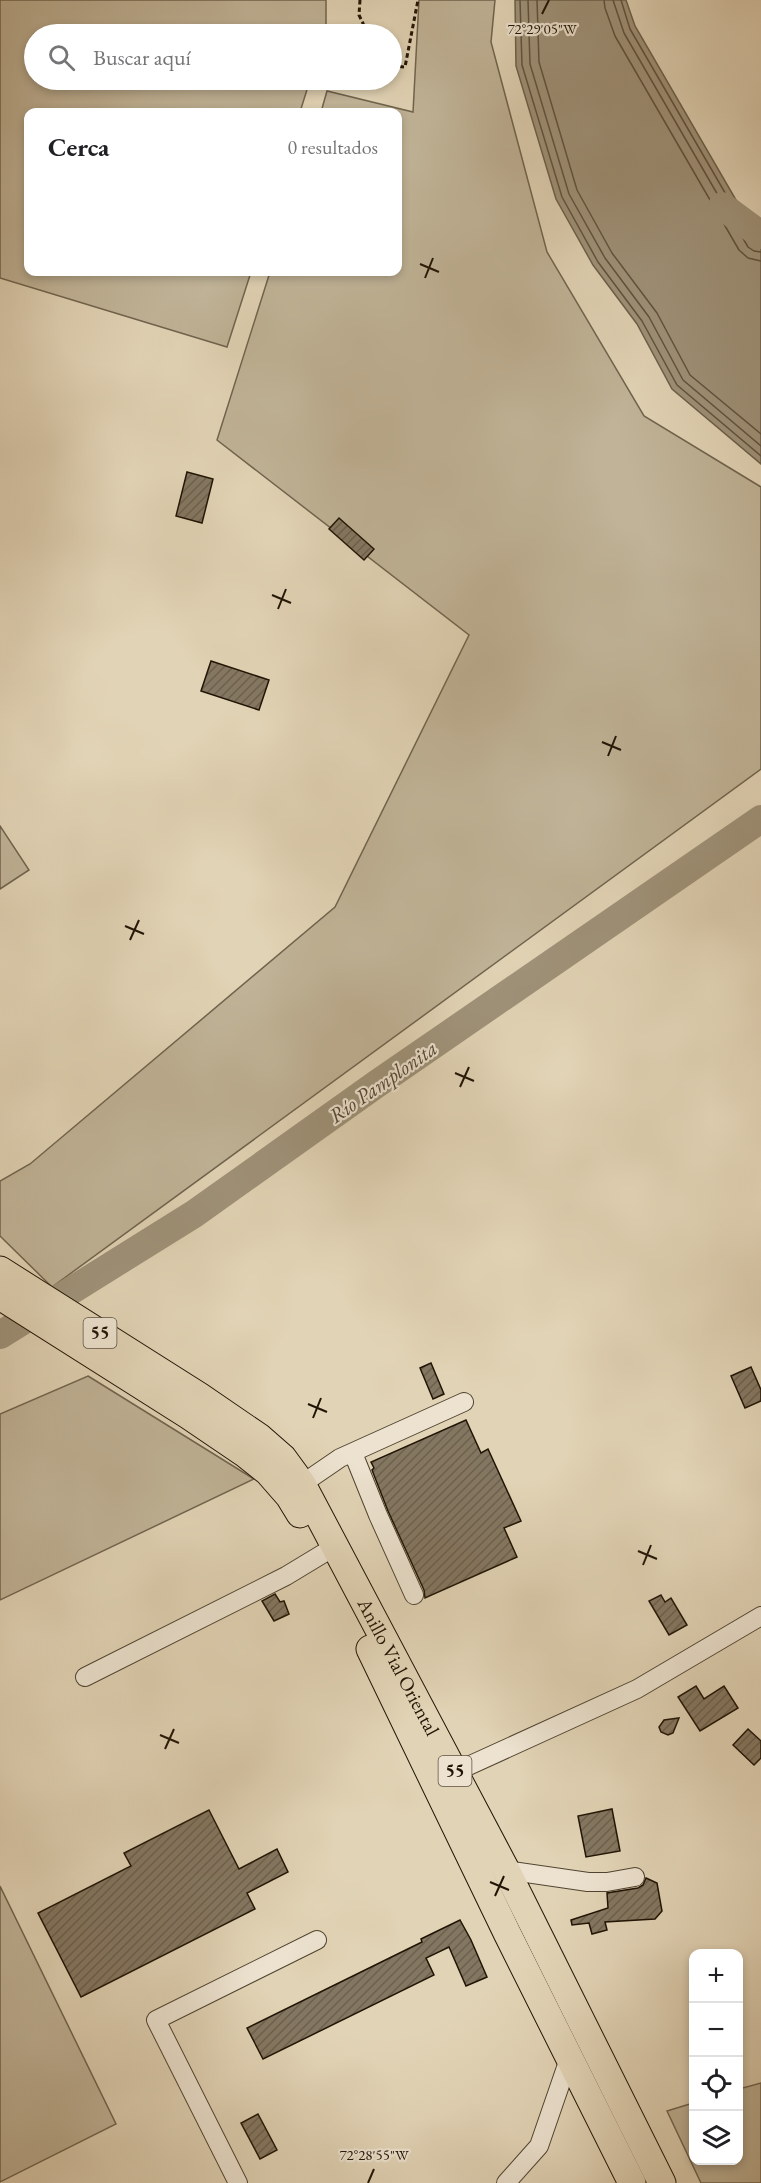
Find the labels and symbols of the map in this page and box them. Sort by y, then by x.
text: 72°29'05"W [507,19,577,38]
water label: Río Pamplonita [323,1034,442,1129]
road number: 55 [84,1318,116,1348]
street label: Anillo Vial Oriental [351,1593,446,1740]
road number: 55 [438,1756,472,1786]
text: 72°28'55"W [339,2145,409,2164]

